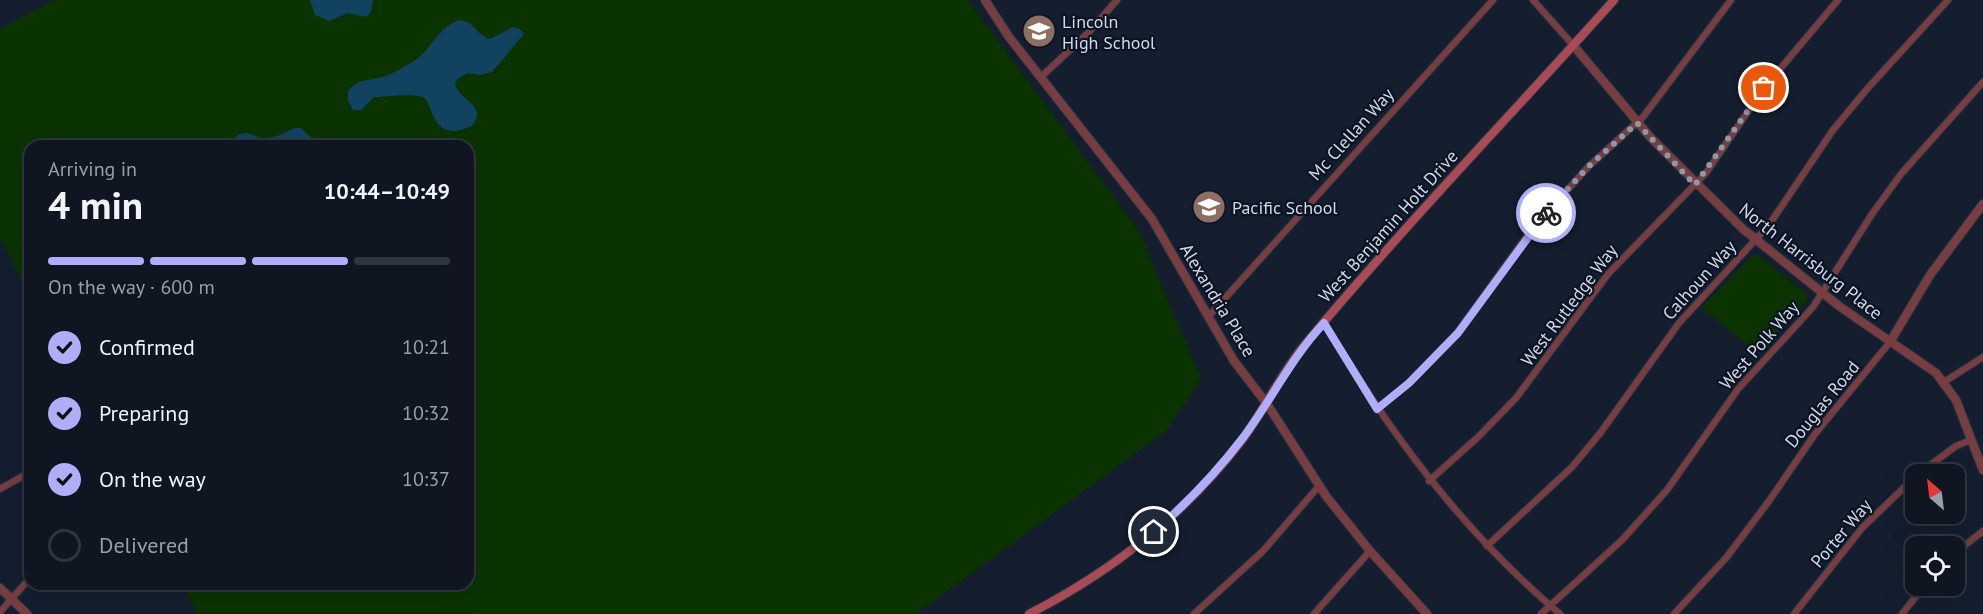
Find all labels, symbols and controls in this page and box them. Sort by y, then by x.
place label: Lincoln High School [1062,10,1156,54]
school or university icon: Lincoln High School [1021,13,1057,49]
pin [1738,62,1789,113]
icon: bag [1747,71,1780,104]
street label: Mc Clellan Way [1303,83,1399,185]
street label: West Benjamin Holt Drive [1313,145,1463,307]
text: Arriving in [48,156,137,182]
text: 10:44–10:49 [324,177,450,205]
text: 4 min [48,179,143,230]
courier [1516,183,1576,243]
school or university icon: Pacific School [1191,189,1227,225]
place label: Pacific School [1232,196,1338,219]
icon: bike [1530,197,1563,230]
street label: North Harrisburg Place [1735,198,1887,324]
street label: Calhoun Way [1657,235,1741,325]
street label: Alexandria Place [1175,239,1261,361]
street label: West Rutledge Way [1516,239,1623,371]
text: On the way · 600 m [48,274,215,300]
street label: West Polk Way [1714,295,1804,394]
icon: check [48,331,81,364]
text: Confirmed [99,333,195,361]
text: 10:21 [402,334,450,360]
street label: Douglas Road [1780,356,1864,452]
icon: check [48,397,81,430]
text: Preparing [99,399,189,427]
text: 10:32 [402,400,450,426]
icon: check [48,463,81,496]
north arrow [1905,464,1965,524]
map controls [1905,464,1965,596]
text: On the way [99,465,206,493]
text: 10:37 [402,466,450,492]
street label: Porter Way [1806,493,1877,572]
pin [1128,506,1179,557]
icon: home [1137,515,1170,548]
text: Delivered [99,531,189,559]
button: locate [1905,536,1965,596]

